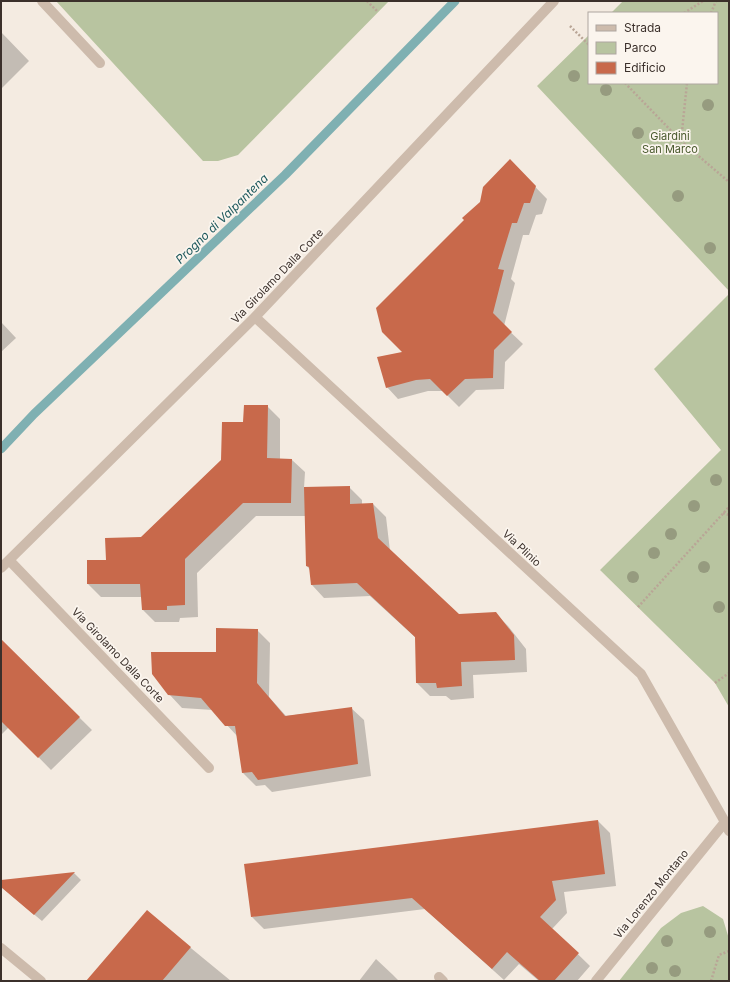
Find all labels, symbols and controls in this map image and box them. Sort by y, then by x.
legend [588,12,718,84]
text: Strada [624,20,661,35]
text: Parco [624,40,657,55]
text: Edificio [624,60,666,75]
park label: Giardini San Marco [642,129,698,156]
water label: Progno di Valpantena [172,171,271,267]
street label: Via Girolamo Dalla Corte [228,226,326,326]
street label: Via Plinio [500,527,544,570]
street label: Via Girolamo Dalla Corte [69,605,167,705]
street label: Via Lorenzo Montano [611,846,692,941]

